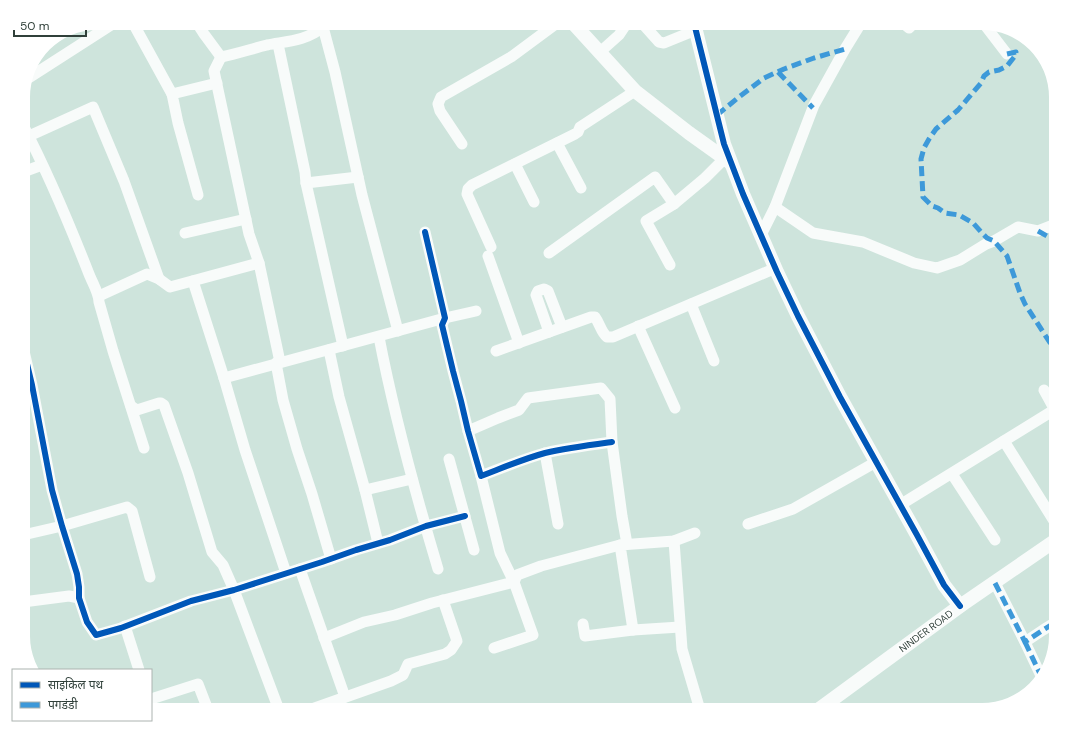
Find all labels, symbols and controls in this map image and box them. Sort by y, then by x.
scale bar [14,12,86,38]
text: 50 m [20,18,49,34]
street label: NINDER ROAD [896,607,956,655]
legend [12,669,152,721]
text: साइकिल पथ [48,677,104,693]
text: पगडंडी [48,697,78,713]

